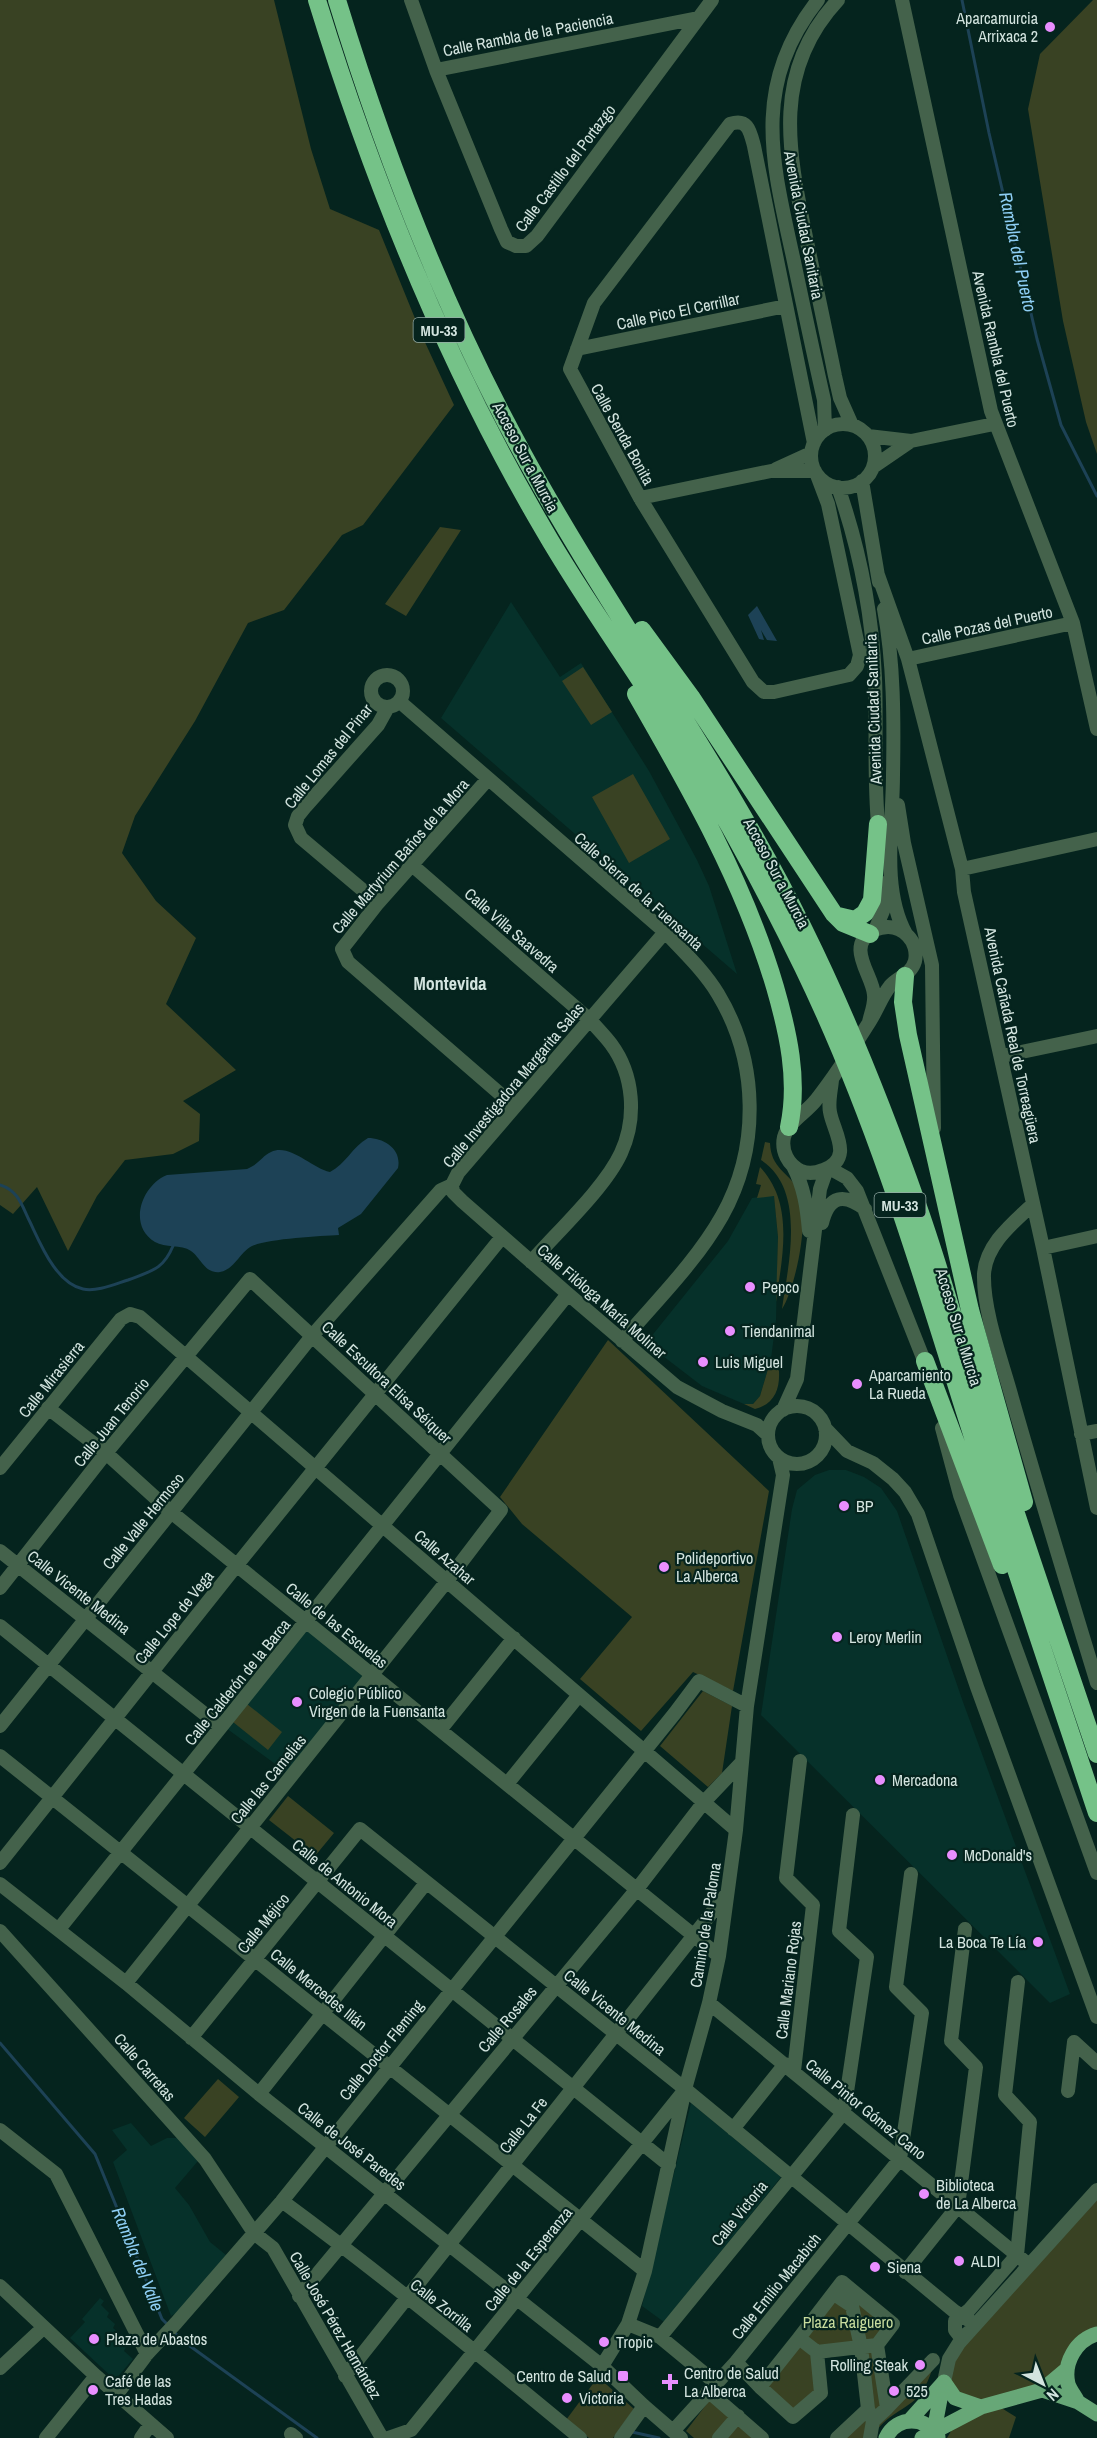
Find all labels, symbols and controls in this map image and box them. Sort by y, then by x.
street label: Calle Rambla de la Paciencia [441,7,616,61]
place label: Aparcamurcia Arrixaca 2 [955,7,1039,47]
marker: Aparcamurcia Arrixaca 2 [1043,20,1057,34]
street label: Calle Castillo del Portazgo [510,100,620,236]
street label: Avenida Ciudad Sanitaria [779,148,829,302]
water label: Rambla del Puerto [993,190,1043,314]
street label: Avenida Rambla del Puerto [967,267,1025,430]
street label: Calle Pico El Cerrillar [614,287,742,335]
road number: MU-33 [414,318,464,342]
street label: Calle Senda Bonita [586,379,660,489]
street label: Acceso Sur a Murcia [487,397,565,517]
street label: Calle Pozas del Puerto [919,600,1055,650]
street label: Avenida Ciudad Sanitaria [859,633,887,786]
street label: Calle Lomas del Pinar [279,698,378,813]
street label: Calle Martyrium Baños de la Mora [326,773,474,938]
street label: Acceso Sur a Murcia [738,813,816,933]
street label: Calle Sierra de la Fuensanta [570,827,709,956]
street label: Calle Villa Saavedra [460,883,565,978]
street label: Avenida Cañada Real de Torreagüera [979,924,1047,1146]
district label: Montevida [414,971,487,996]
street label: Calle Investigadora Margarita Salas [437,998,589,1172]
road number: MU-33 [874,1193,926,1217]
street label: Calle Filóloga María Moliner [533,1239,672,1364]
street label: Acceso Sur a Murcia [930,1265,988,1389]
place label: Pepco [762,1276,799,1298]
marker: Pepco [743,1280,757,1294]
street label: Calle Escultora Elisa Séiquer [317,1316,457,1449]
place label: Tiendanimal [742,1320,815,1342]
marker: Tiendanimal [723,1324,737,1338]
street label: Calle Mirasierra [13,1335,89,1422]
place label: Luis Miguel [715,1351,783,1373]
marker: Luis Miguel [696,1355,710,1369]
place label: Aparcamiento La Rueda [868,1364,951,1404]
street label: Calle Juan Tenorio [68,1373,154,1471]
marker: Aparcamiento La Rueda [850,1377,864,1391]
street label: Calle Valle Hermoso [97,1468,189,1574]
place label: BP [856,1495,874,1517]
marker: BP [837,1499,851,1513]
street label: Calle Azahar [410,1524,481,1590]
street label: Calle Vicente Medina [23,1545,136,1640]
place label: Polideportivo La Alberca [676,1547,753,1587]
marker: Polideportivo La Alberca [657,1560,671,1574]
street label: Calle Lope de Vega [129,1565,219,1668]
street label: Calle de las Escuelas [281,1577,393,1673]
street label: Calle Calderón de la Barca [179,1614,295,1750]
place label: Leroy Merlin [849,1626,922,1648]
marker: Leroy Merlin [830,1630,844,1644]
place label: Colegio Público Virgen de la Fuensanta [309,1682,446,1722]
marker: Colegio Público Virgen de la Fuensanta [290,1695,304,1709]
street label: Calle las Camelias [225,1730,311,1828]
place label: Mercadona [892,1769,958,1791]
marker: Mercadona [873,1773,887,1787]
street label: Calle de Antonio Mora [288,1834,403,1933]
place label: McDonald's [964,1844,1032,1866]
marker: McDonald's [945,1848,959,1862]
street label: Camino de la Paloma [684,1860,726,1989]
street label: Calle Méjico [232,1888,294,1958]
street label: Calle Mariano Rojas [770,1920,806,2040]
place label: La Boca Te Lía [939,1931,1027,1953]
marker: La Boca Te Lía [1031,1935,1045,1949]
street label: Calle Mercedes Illán [266,1943,372,2035]
street label: Calle Vicente Medina [559,1964,671,2060]
street label: Calle Rosales [473,1981,541,2057]
street label: Calle Doctor Fleming [334,1995,429,2105]
street label: Calle Carretas [109,2028,181,2106]
street label: Calle Pintor Gómez Cano [801,2053,931,2165]
street label: Calle La Fe [494,2092,552,2158]
street label: Calle de José Paredes [293,2097,411,2195]
place label: Biblioteca de La Alberca [936,2174,1017,2214]
street label: Calle Victoria [706,2175,773,2250]
marker: Biblioteca de La Alberca [917,2187,931,2201]
street label: Calle de la Esperanza [479,2202,577,2316]
water label: Rambla del Valle [106,2203,170,2315]
street label: Calle Emilio Macabich [726,2228,826,2344]
street label: Calle José Pérez Hernández [285,2247,387,2403]
place label: ALDI [970,2250,1000,2272]
marker: ALDI [952,2254,966,2268]
place label: Siena [887,2256,922,2278]
marker: Siena [868,2260,882,2274]
street label: Calle Zorrilla [406,2273,479,2337]
park label: Plaza Raiguero [803,2311,893,2333]
place label: Plaza de Abastos [106,2328,207,2350]
place label: Tropic [616,2331,653,2353]
marker: Plaza de Abastos [87,2332,101,2346]
marker: Tropic [597,2335,611,2349]
place label: Rolling Steak [830,2354,908,2376]
north arrow [1013,2354,1073,2414]
marker: Rolling Steak [913,2358,927,2372]
place label: Centro de Salud La Alberca [684,2362,779,2402]
place label: Centro de Salud [516,2365,611,2387]
marker: Centro de Salud [616,2369,630,2383]
place label: Café de las Tres Hadas [105,2370,172,2410]
marker: Centro de Salud La Alberca [661,2373,679,2391]
place label: 525 [906,2380,928,2402]
marker: Café de las Tres Hadas [86,2383,100,2397]
marker: 525 [887,2384,901,2398]
text: N [1042,2384,1064,2406]
place label: Victoria [579,2387,625,2409]
marker: Victoria [560,2391,574,2405]

